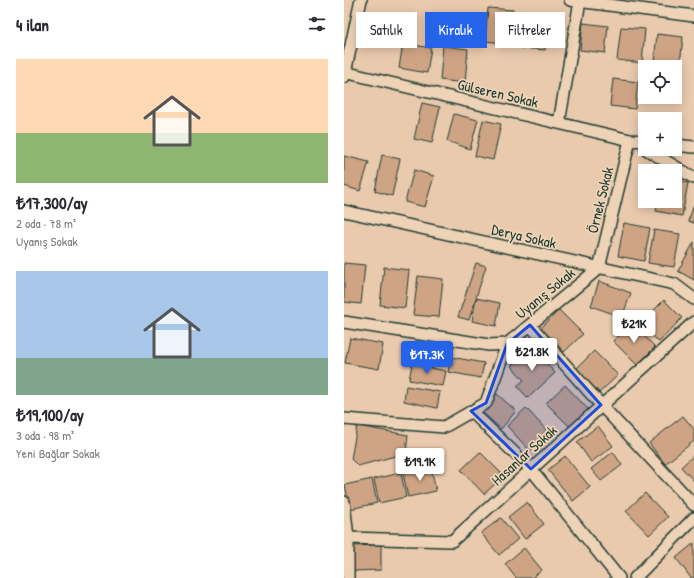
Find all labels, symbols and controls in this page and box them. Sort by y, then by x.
chip: Satılık [356,12,417,48]
chip: Kiralık [425,12,487,48]
chip: Filtreler [495,12,565,48]
text: 4 ilan [16,13,49,36]
icon: filters [306,13,328,35]
map controls [638,60,682,208]
button: locate [638,60,682,104]
street label: Gülseren Sokak [456,74,540,112]
icon: home [136,85,208,157]
button: + [638,112,682,156]
button: − [638,164,682,208]
street label: Örnek Sokak [582,165,618,235]
text: ₺17,300/ay [16,191,88,214]
text: 2 oda · 78 m² [16,214,76,232]
street label: Derya Sokak [490,218,558,254]
text: Uyanış Sokak [16,232,78,250]
street label: Uyanış Sokak [511,262,579,324]
icon: home [136,297,208,369]
pin: ₺21K [610,310,658,344]
text: ₺21K [621,314,647,332]
pin: ₺21.8K [499,338,565,372]
pin: ₺17.3K [394,341,460,375]
text: ₺21.8K [515,342,549,360]
text: ₺17.3K [410,345,444,363]
text: ₺19,100/ay [16,403,84,426]
street label: Hasanlar Sokak [487,420,561,490]
text: 3 oda · 98 m² [16,426,74,444]
text: Yeni Bağlar Sokak [16,444,100,462]
pin: ₺19.1K [387,448,453,482]
text: ₺19.1K [404,452,436,470]

